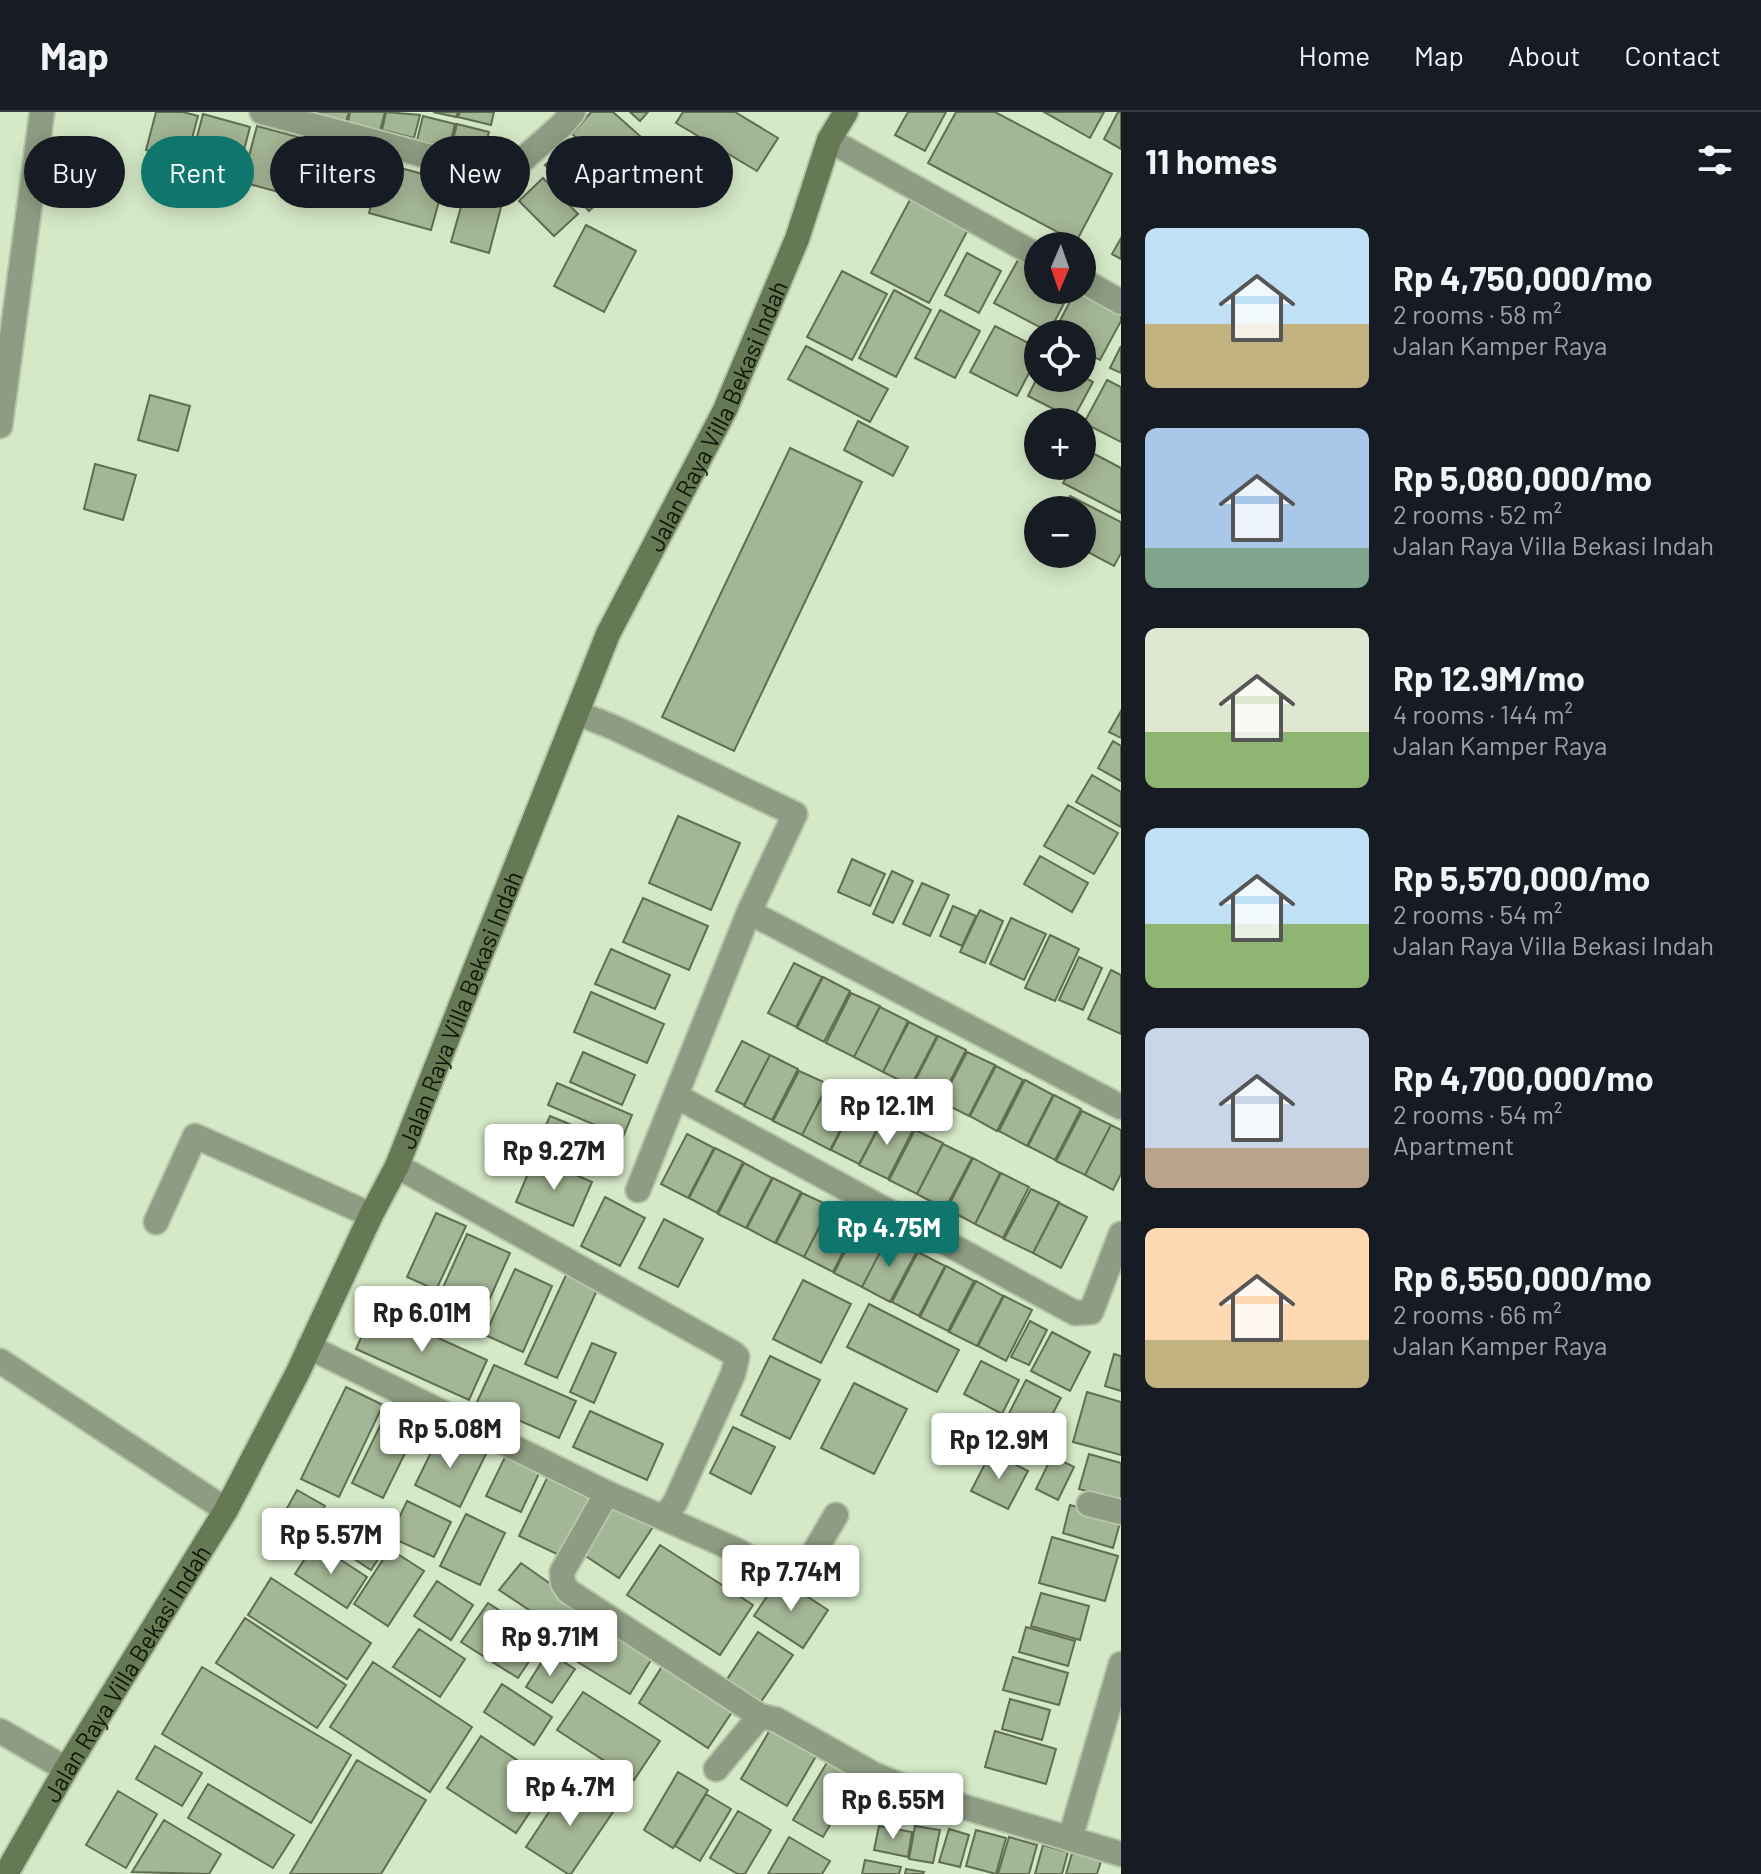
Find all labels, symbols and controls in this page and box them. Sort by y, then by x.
text: Map [40,32,109,78]
text: Home [1299,38,1370,72]
text: Map [1414,38,1464,72]
text: About [1508,38,1580,72]
text: Contact [1624,38,1721,72]
chip: Buy [24,136,125,208]
chip: Rent [141,136,254,208]
chip: Filters [270,136,404,208]
chip: New [420,136,530,208]
chip: Apartment [546,136,733,208]
icon: filters [1693,138,1737,182]
text: 11 homes [1145,140,1277,181]
north arrow [1024,232,1096,304]
map controls [1024,232,1096,568]
text: Rp 4,750,000/mo [1393,257,1653,298]
icon: home [1209,260,1305,356]
street label: Jalan Raya Villa Bekasi Indah [639,276,793,556]
text: 2 rooms · 58 m² [1393,298,1562,329]
button: locate [1024,320,1096,392]
text: Jalan Kamper Raya [1393,329,1607,360]
button: + [1024,408,1096,480]
text: Rp 5,080,000/mo [1393,457,1652,498]
icon: home [1209,460,1305,556]
button: − [1024,496,1096,568]
text: 2 rooms · 52 m² [1393,498,1562,529]
text: Jalan Raya Villa Bekasi Indah [1393,529,1714,560]
text: Rp 12.9M/mo [1393,657,1585,698]
icon: home [1209,660,1305,756]
text: 4 rooms · 144 m² [1393,698,1573,729]
text: Jalan Kamper Raya [1393,729,1607,760]
text: Rp 5,570,000/mo [1393,857,1650,898]
icon: home [1209,860,1305,956]
street label: Jalan Raya Villa Bekasi Indah [391,866,527,1153]
text: 2 rooms · 54 m² [1393,898,1563,929]
text: Jalan Raya Villa Bekasi Indah [1393,929,1714,960]
text: Rp 4,700,000/mo [1393,1057,1654,1098]
icon: home [1209,1060,1305,1156]
pin: Rp 12.1M [804,1079,970,1147]
text: Rp 12.1M [840,1089,934,1120]
text: 2 rooms · 54 m² [1393,1098,1563,1129]
pin: Rp 9.27M [471,1124,637,1192]
text: Apartment [1393,1129,1514,1160]
text: Rp 9.27M [503,1134,605,1165]
pin: Rp 4.75M [806,1201,972,1269]
text: Rp 4.75M [837,1211,941,1242]
text: Rp 6,550,000/mo [1393,1257,1652,1298]
icon: home [1209,1260,1305,1356]
pin: Rp 6.01M [339,1286,505,1354]
text: Rp 6.01M [373,1296,471,1327]
text: 2 rooms · 66 m² [1393,1298,1562,1329]
text: Jalan Kamper Raya [1393,1329,1607,1360]
pin: Rp 5.08M [367,1402,533,1470]
text: Rp 5.08M [398,1412,502,1443]
pin: Rp 12.9M [916,1413,1082,1481]
text: Rp 12.9M [949,1423,1049,1454]
pin: Rp 5.57M [248,1508,414,1576]
text: Rp 5.57M [280,1518,382,1549]
street label: Jalan Raya Villa Bekasi Indah [36,1539,216,1807]
pin: Rp 7.74M [708,1545,874,1613]
text: Rp 7.74M [740,1555,842,1586]
pin: Rp 9.71M [467,1610,633,1678]
text: Rp 9.71M [501,1620,599,1651]
pin: Rp 4.7M [496,1760,644,1828]
text: Rp 4.7M [525,1770,615,1801]
pin: Rp 6.55M [810,1773,976,1841]
text: Rp 6.55M [841,1783,945,1814]

